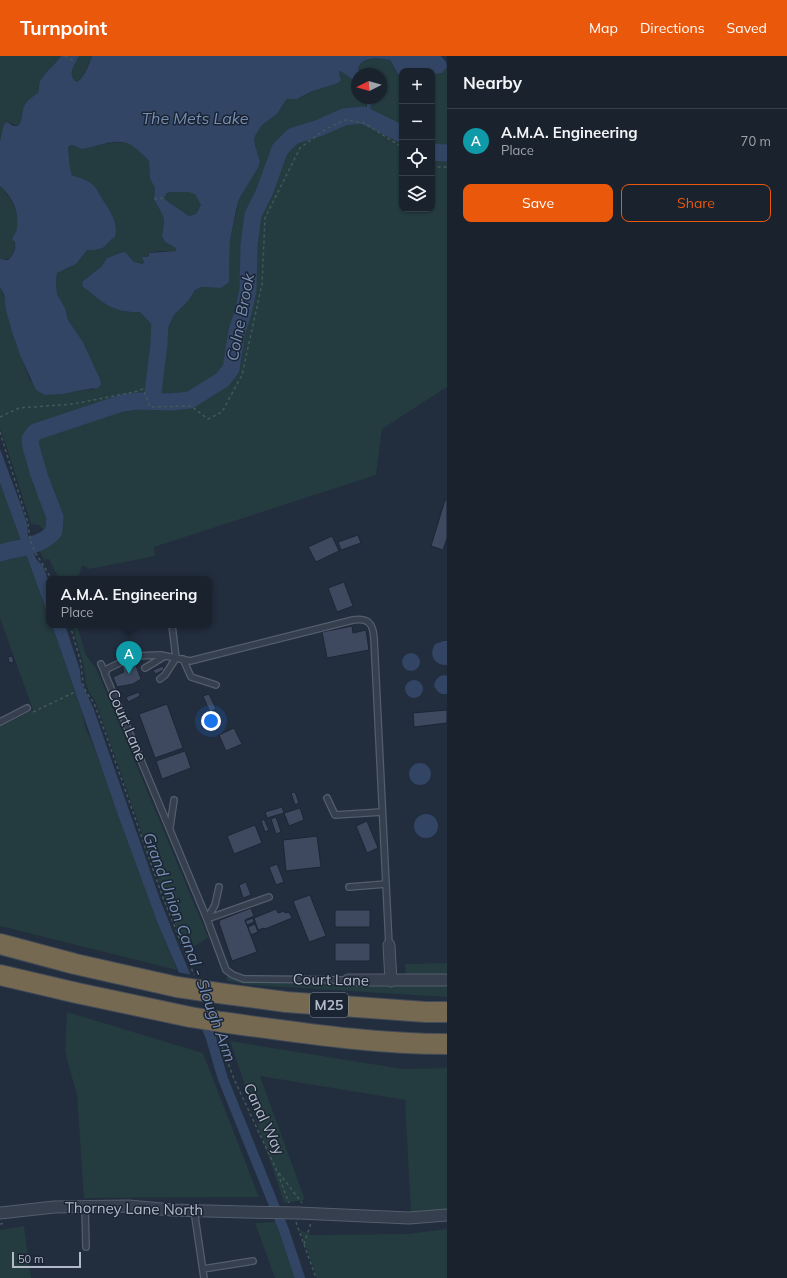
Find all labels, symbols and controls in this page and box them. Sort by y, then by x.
text: Turnpoint [20,16,107,40]
text: Map [589,19,618,37]
text: Directions [640,19,705,37]
text: Saved [727,19,767,37]
north arrow [351,68,387,104]
map controls [399,68,435,212]
button: + [399,68,435,104]
text: Nearby [463,72,522,93]
button: − [399,104,435,140]
water label: The Mets Lake [141,108,249,128]
text: A.M.A. Engineering [501,123,638,142]
text: A [471,133,481,149]
text: 70 m [741,133,771,149]
button: locate [399,140,435,176]
text: Place [501,142,534,158]
button: layers [399,176,435,212]
button: Save [463,184,613,222]
button: Share [621,184,771,222]
water label: Colne Brook [222,271,258,362]
popup [46,576,212,628]
text: A.M.A. Engineering [61,585,197,604]
text: Place [61,604,93,620]
pin: A [116,641,142,674]
street label: Court Lane [104,686,151,764]
your location [201,711,221,731]
water label: Grand Union Canal - Slough Arm [139,829,241,1065]
street label: Court Lane [293,969,369,990]
road number: M25 [310,993,348,1017]
street label: Canal Way [240,1080,289,1158]
street label: Thorney Lane North [65,1198,203,1219]
scale bar [12,1250,81,1269]
text: 50 m [18,1252,44,1266]

